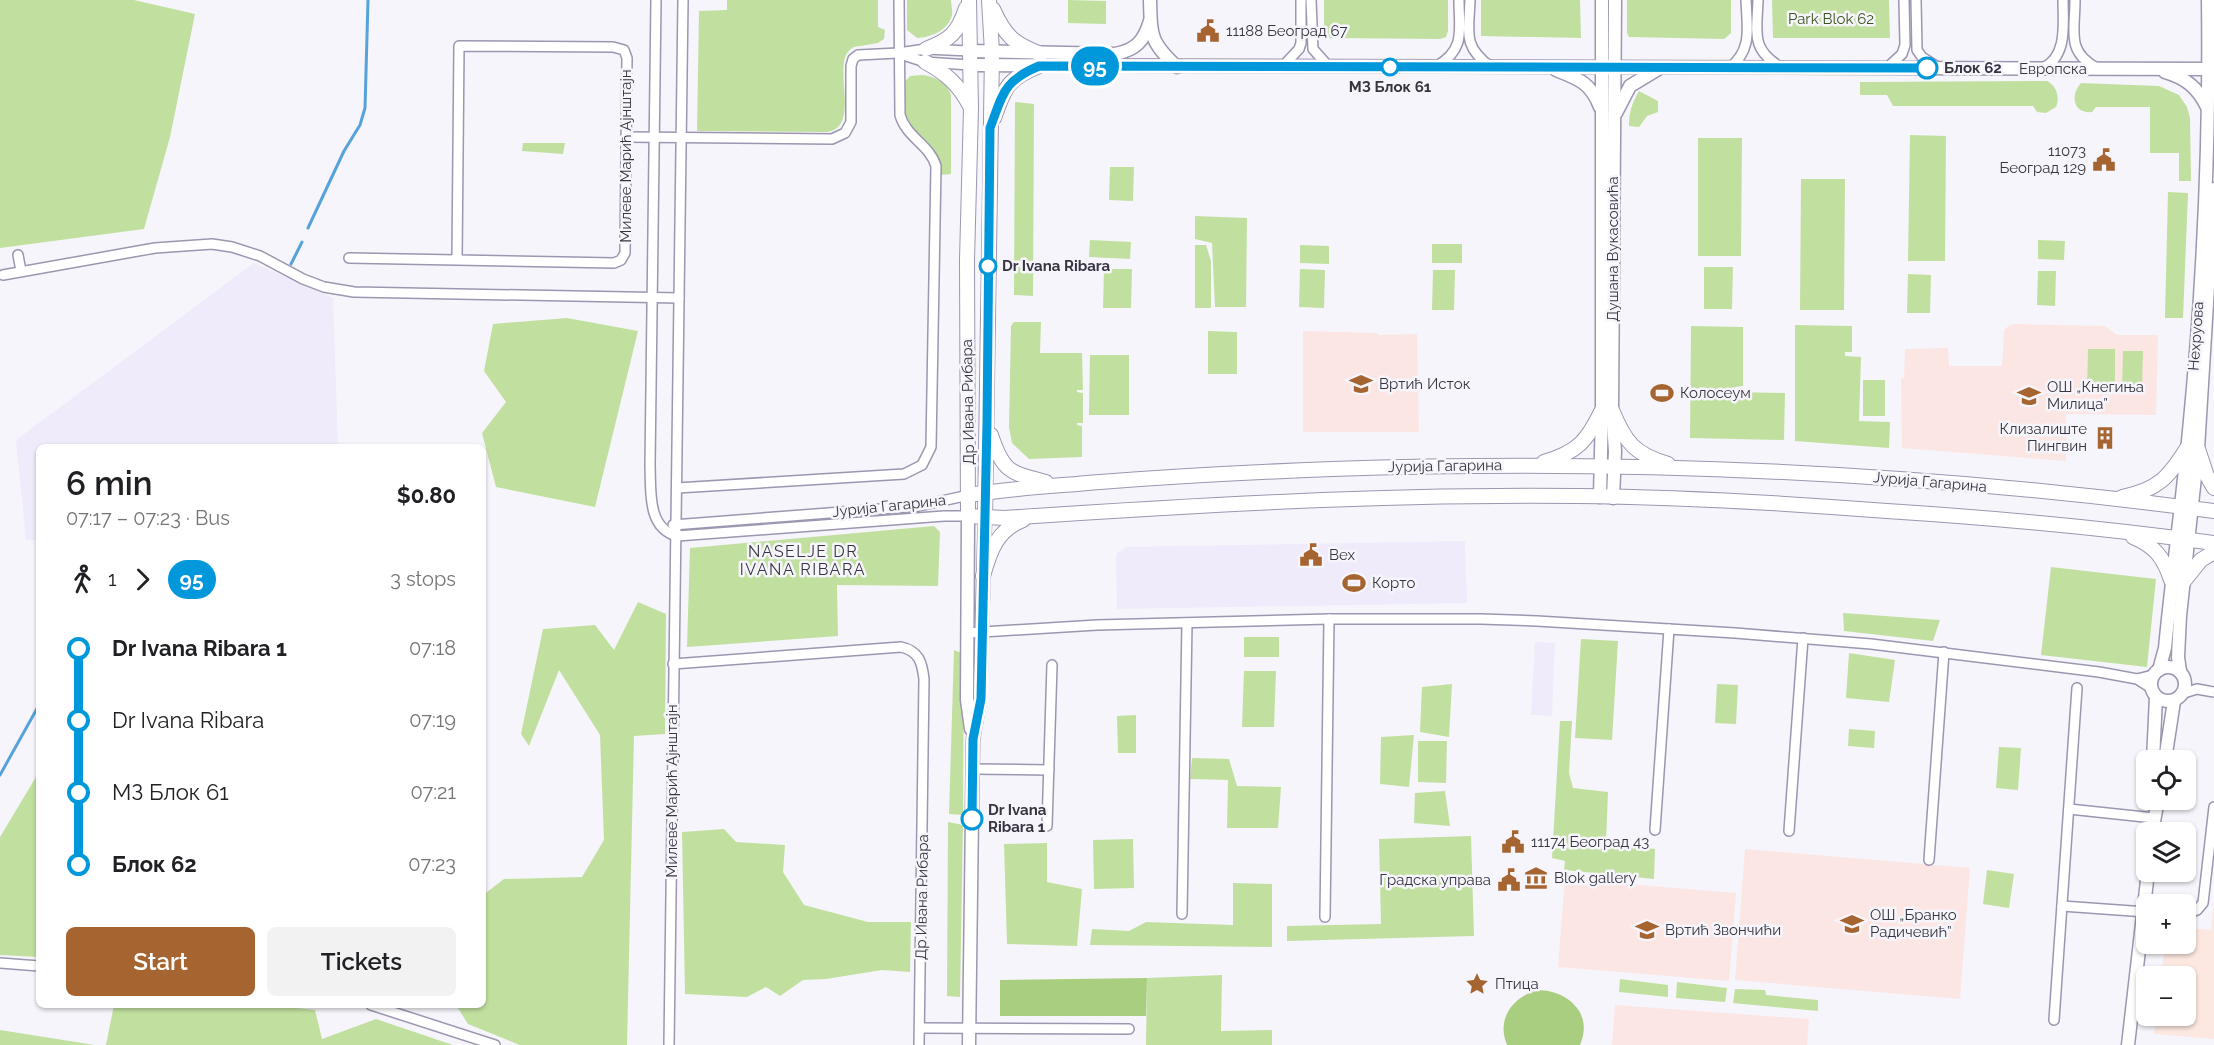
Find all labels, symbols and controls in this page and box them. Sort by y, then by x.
park label: Park Blok 62 [1788,10,1874,28]
public building icon: 11188 Београд 67 [1195,18,1221,44]
place label: 11188 Београд 67 [1226,22,1348,40]
line badge: 95 [1068,46,1122,86]
text: 95 [1083,54,1107,79]
marker: Блок 62 [1916,57,1938,79]
marker: МЗ Блок 61 [1381,58,1399,76]
place label: Блок 62 [1944,59,2002,77]
street label: Европска [2019,60,2087,78]
street label: Милеве Марић Ајнштајн [617,69,635,243]
place label: МЗ Блок 61 [1349,78,1432,96]
place label: 11073 Београд 129 [1999,142,2086,177]
public building icon: 11073 Београд 129 [2091,147,2117,173]
street label: Душана Вукасовића [1604,176,1622,322]
marker: Dr Ivana Ribara [979,257,997,275]
place label: Dr Ivana Ribara [1002,257,1111,275]
street label: Нехруова [2185,301,2207,371]
street label: Др Ивана Рибара [958,339,978,465]
school or university icon: Вртић Исток [1348,371,1374,397]
place label: Вртић Исток [1379,375,1471,393]
place label: ОШ „Кнегиња Милица” [2047,378,2144,413]
sports icon: Колосеум [1649,380,1675,406]
school or university icon: ОШ „Кнегиња Милица” [2016,383,2042,409]
place label: Колосеум [1680,384,1751,402]
place label: Клизалиште Пингвин [2000,420,2087,455]
building icon: Клизалиште Пингвин [2092,425,2118,451]
street label: Јурија Гагарина [1388,456,1502,476]
text: 6 min [66,464,152,503]
street label: Јурија Гагарина [1872,468,1988,496]
text: $0.80 [397,482,456,508]
street label: Јурија Гагарина [831,491,947,521]
text: 07:17 – 07:23 · Bus [66,506,230,530]
district label: NASELJE DR IVANA RIBARA [740,542,866,579]
public building icon: Bex [1298,542,1324,568]
place label: Bex [1329,546,1355,564]
icon: walk [66,563,99,596]
icon: forward [126,563,159,596]
text: 1 [108,567,117,591]
text: 95 [180,567,204,592]
text: 3 stops [390,567,456,591]
sports icon: Корто [1341,570,1367,596]
place label: Корто [1372,574,1415,592]
text: Dr Ivana Ribara 1 [112,635,287,661]
text: 07:18 [409,636,456,660]
street label: Милеве Марић Ајнштајн [663,704,681,878]
text: Dr Ivana Ribara [112,707,264,733]
text: 07:19 [409,708,456,732]
map controls [2136,750,2196,1026]
button: locate [2136,750,2196,810]
text: МЗ Блок 61 [112,779,229,805]
text: 07:21 [410,780,456,804]
place label: Dr Ivana Ribara 1 [988,801,1047,836]
marker: Dr Ivana Ribara 1 [961,808,983,830]
button: layers [2136,822,2196,882]
public building icon: 11174 Београд 43 [1500,829,1526,855]
place label: 11174 Београд 43 [1531,833,1649,851]
street label: Др Ивана Рибара [912,834,932,960]
text: Блок 62 [112,851,197,877]
text: 07:23 [408,852,456,876]
museum icon: Blok gallery [1523,865,1549,891]
public building icon: Градска управа [1496,867,1522,893]
place label: Blok gallery [1554,869,1637,887]
place label: Градска управа [1379,871,1491,889]
button: + [2136,894,2196,954]
place label: ОШ „Бранко Радичевић” [1870,906,1957,941]
school or university icon: ОШ „Бранко Радичевић” [1839,911,1865,937]
school or university icon: Вртић Звончићи [1634,917,1660,943]
place label: Вртић Звончићи [1665,921,1781,939]
button: Start [66,927,255,996]
button: Tickets [267,927,456,996]
button: − [2136,966,2196,1026]
place icon: Птица [1464,971,1490,997]
place label: Птица [1495,975,1539,993]

